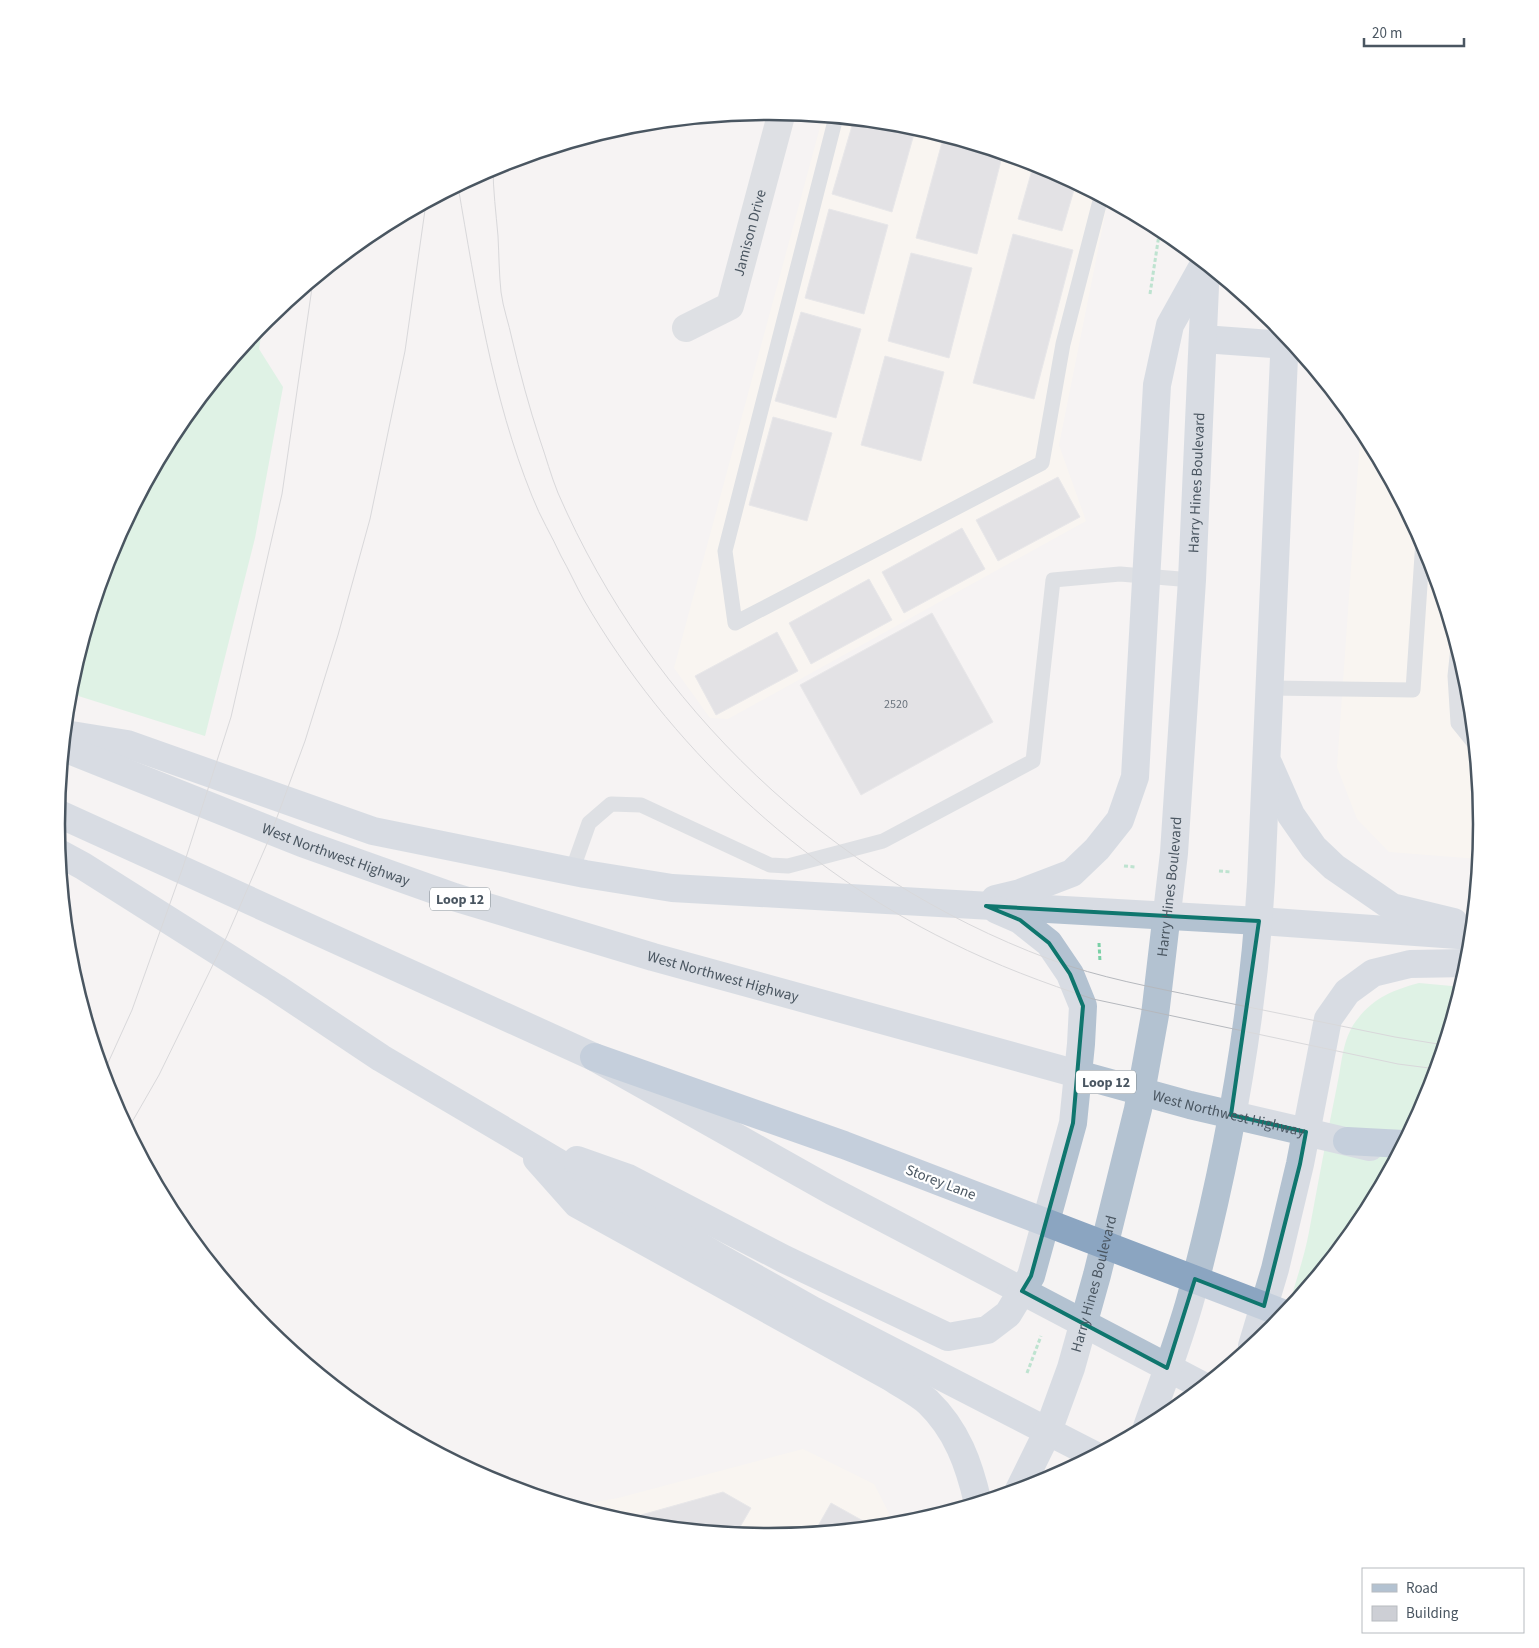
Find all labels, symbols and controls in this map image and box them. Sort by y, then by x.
scale bar [1364,15,1464,47]
text: 20 m [1372,23,1402,44]
street label: Jamison Drive [728,187,772,279]
street label: Harry Hines Boulevard [1183,412,1210,554]
house number: 2520 [884,696,908,713]
street label: Harry Hines Boulevard [1152,816,1187,958]
street label: West Northwest Highway [258,818,413,892]
road number: Loop 12 [430,888,490,911]
street label: West Northwest Highway [645,946,801,1008]
road number: Loop 12 [1076,1070,1136,1094]
street label: West Northwest Highway [1150,1085,1307,1142]
street label: Storey Lane [903,1159,979,1205]
street label: Harry Hines Boulevard [1066,1213,1122,1355]
legend [1362,1568,1524,1633]
text: Road [1406,1578,1438,1599]
text: Building [1406,1603,1459,1624]

